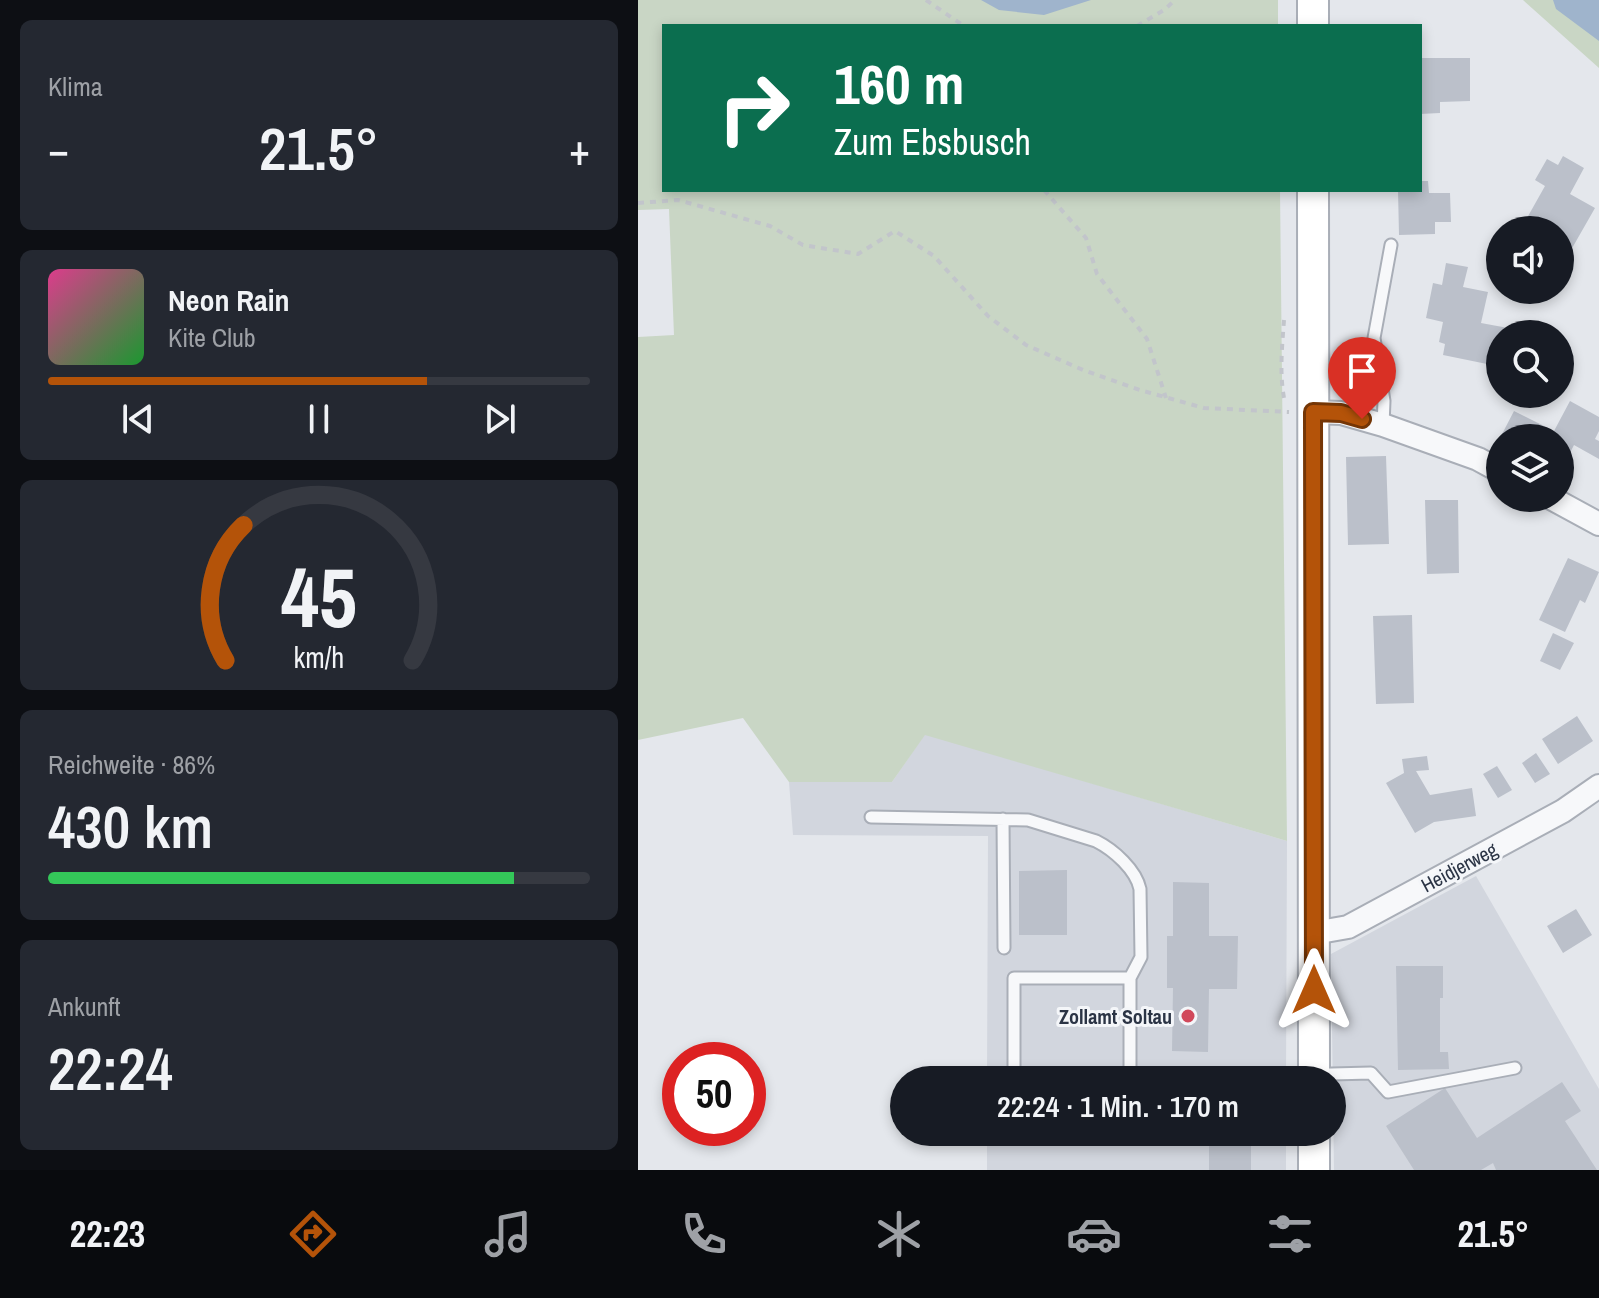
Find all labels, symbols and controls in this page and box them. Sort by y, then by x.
text: 160 m [834,46,964,121]
icon: right [702,56,806,160]
text: Klima [48,69,103,104]
text: 21.5° [259,108,379,189]
text: Zum Ebsbusch [834,118,1031,166]
text: − [48,119,69,179]
text: + [569,119,590,179]
map controls [1486,216,1574,512]
button: sound [1486,216,1574,304]
text: Neon Rain [168,280,290,320]
text: Kite Club [168,320,256,355]
button: search [1486,320,1574,408]
pin [1328,337,1396,419]
icon: arrive [1340,349,1384,393]
icon: previous [116,397,160,441]
icon: pause [297,397,341,441]
icon: next [478,397,522,441]
button: layers [1486,424,1574,512]
text: 45 [281,541,357,653]
text: km/h [294,638,344,677]
text: Reichweite · 86% [48,747,215,782]
text: 430 km [48,786,213,867]
street label: Heidjerweg [1416,836,1502,898]
position arrow [1272,948,1356,1032]
text: Ankunft [48,989,120,1024]
place label: Zollamt Soltau [1059,1003,1172,1030]
marker: Zollamt Soltau [1179,1007,1197,1025]
text: 22:24 [48,1028,173,1109]
speed limit sign: 50 [662,1042,766,1146]
text: 22:24 · 1 Min. · 170 m [997,1086,1239,1126]
icon: directions [285,1206,341,1262]
icon: music [480,1206,536,1262]
icon: phone [676,1206,732,1262]
icon: climate [871,1206,927,1262]
icon: car [1066,1206,1122,1262]
icon: filters [1262,1206,1318,1262]
text: 22:23 [70,1210,145,1258]
text: 21.5° [1457,1210,1529,1258]

